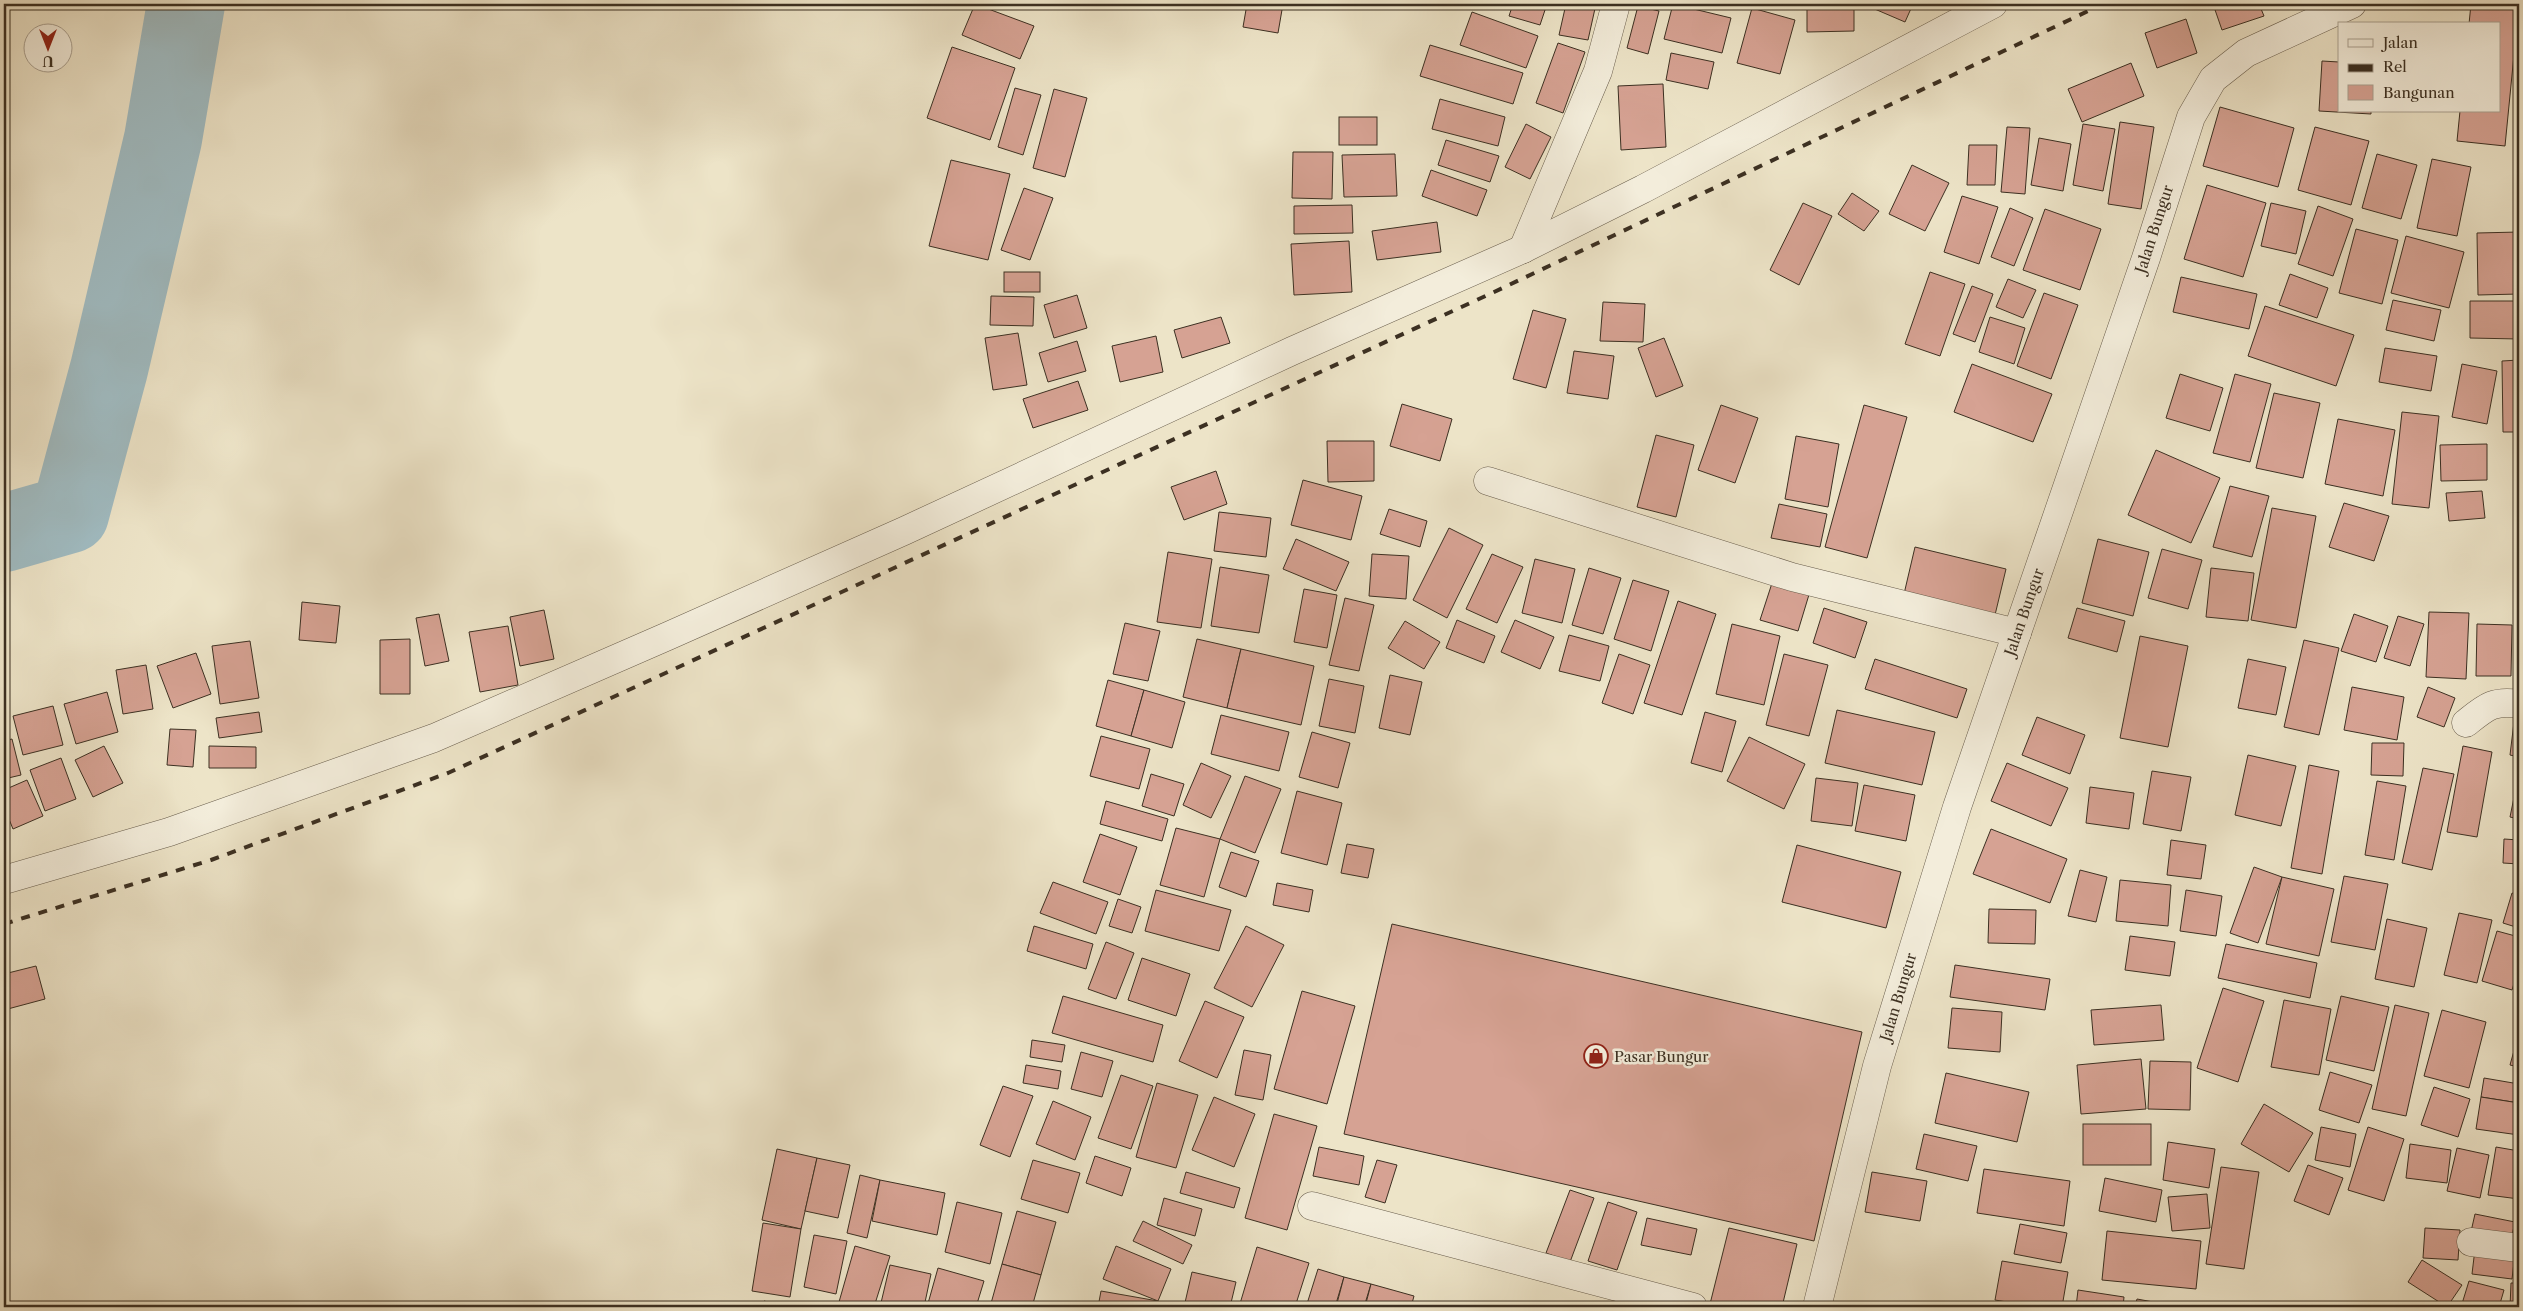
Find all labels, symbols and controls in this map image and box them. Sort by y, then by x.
north arrow [22,22,72,72]
legend [2338,22,2500,112]
text: Jalan [2381,33,2418,52]
text: U [42,52,54,70]
text: Rel [2383,57,2407,76]
text: Bangunan [2383,83,2455,102]
street label: Jalan Bungur [2130,182,2177,277]
street label: Jalan Bungur [1999,565,2048,660]
street label: Jalan Bungur [1875,950,1921,1045]
shop icon: Pasar Bungur [1583,1043,1609,1069]
place label: Pasar Bungur [1614,1047,1709,1066]

